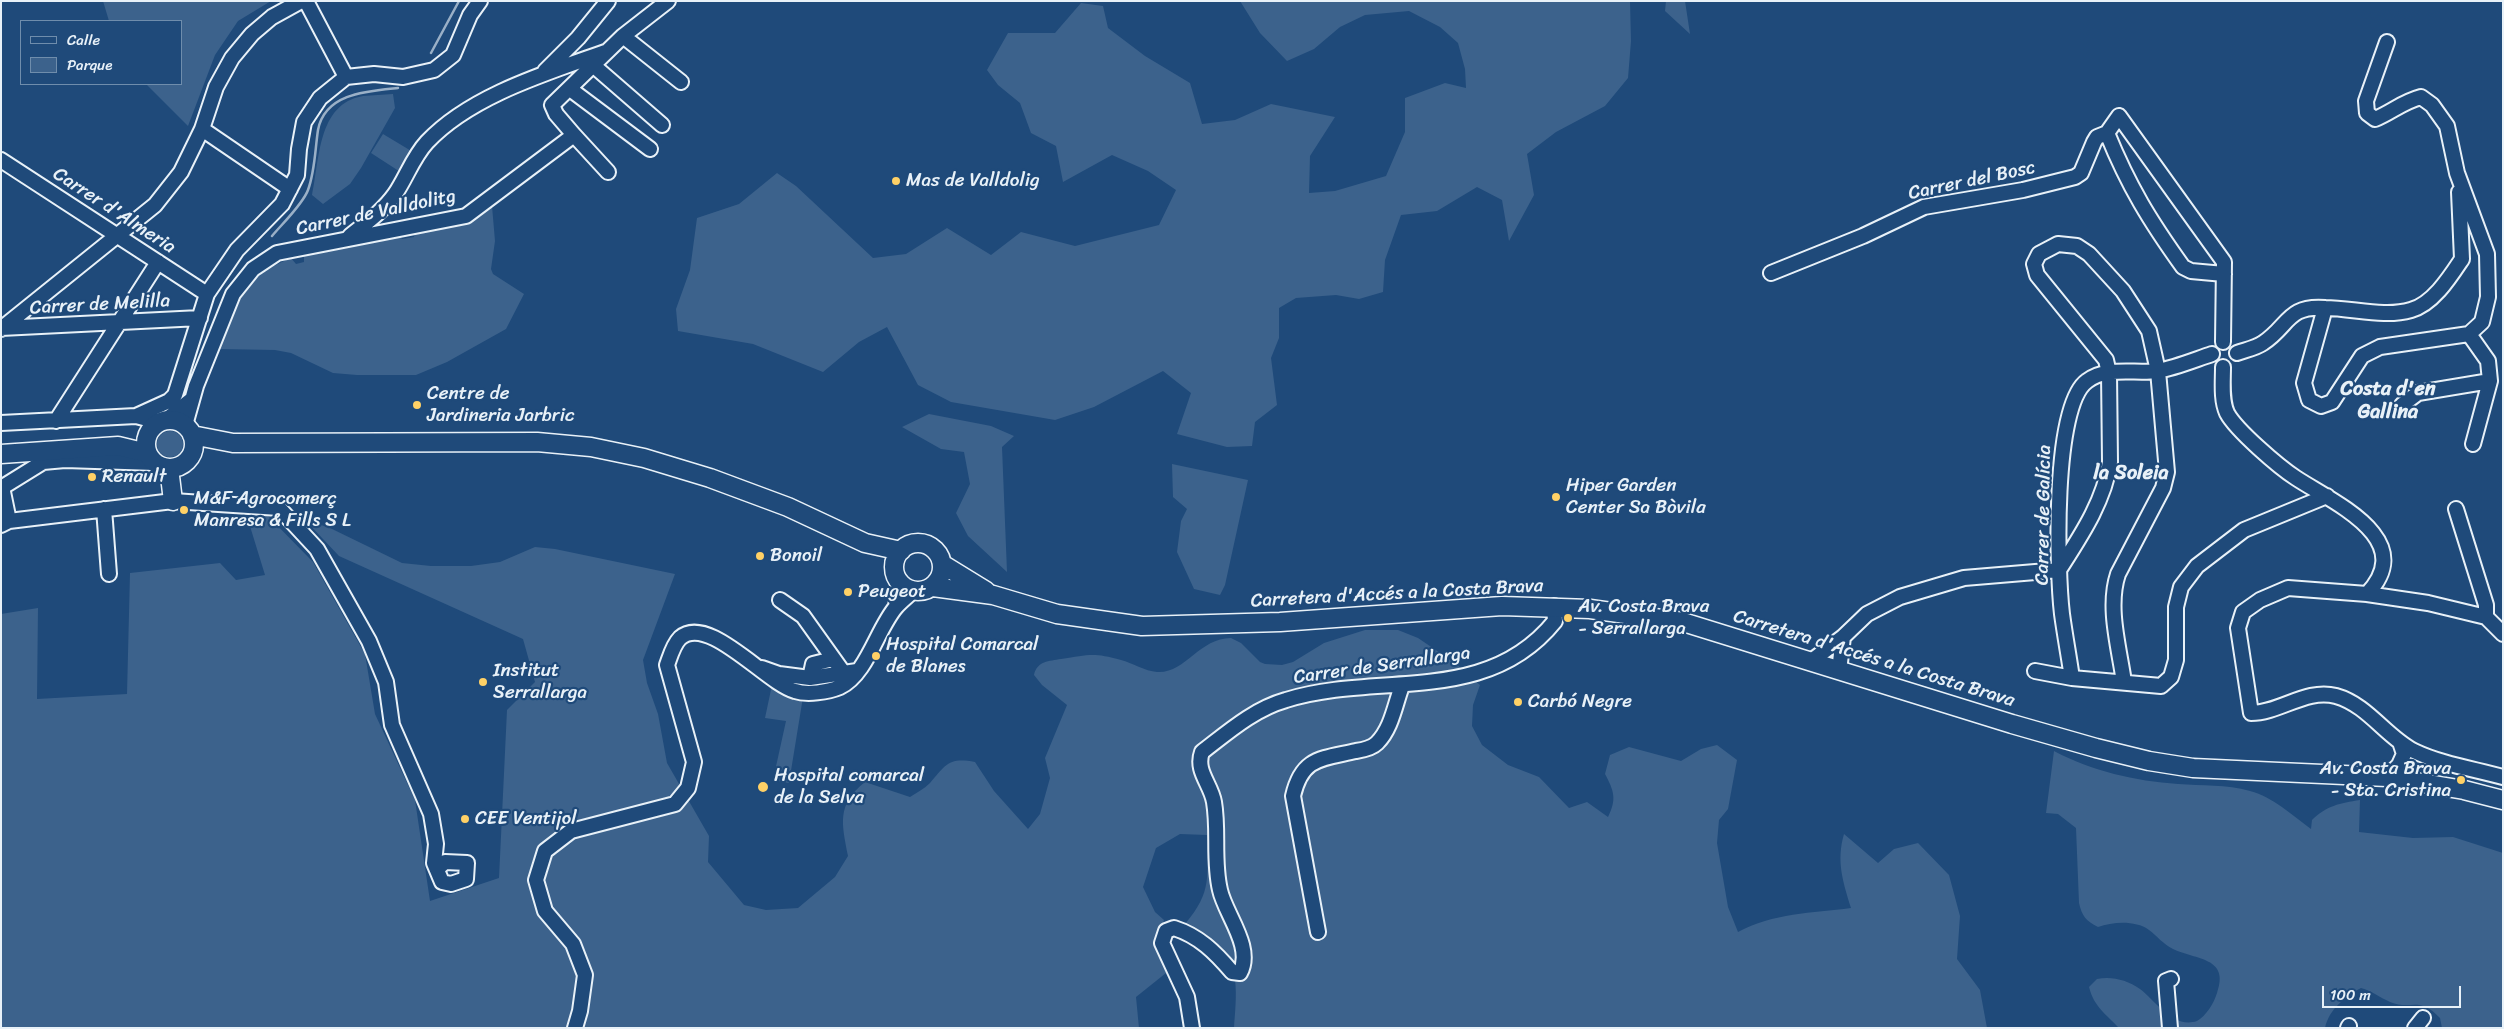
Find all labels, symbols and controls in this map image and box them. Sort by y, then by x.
legend [20,20,182,85]
text: Calle [67,27,100,53]
text: Parque [67,52,112,78]
street label: Carrer del Bosc [1906,156,2038,206]
street label: Carrer d'Almeria [48,163,180,259]
place label: Mas de Valldolig [906,170,1040,192]
marker: Mas de Valldolig [890,175,902,187]
street label: Carrer de Valldolitg [294,185,458,241]
street label: Carrer de Melilla [29,290,171,320]
district label: Costa d'en Gallina [2341,378,2435,425]
place label: Centre de Jardineria Jarbric [427,383,574,427]
marker: Centre de Jardineria Jarbric [411,399,423,411]
street label: Carrer de Galícia [2031,445,2057,585]
district label: la Soleia [2093,462,2169,486]
place label: Renault [102,466,166,488]
marker: Renault [86,471,98,483]
place label: Hiper Garden Center Sa Bòvila [1566,475,1706,519]
place label: M&F Agrocomerç Manresa & Fills S L [194,488,351,532]
marker: Hiper Garden Center Sa Bòvila [1550,491,1562,503]
marker: M&F Agrocomerç Manresa & Fills S L [178,504,190,516]
place label: Bonoil [770,545,822,567]
marker: Bonoil [754,550,766,562]
street label: Carretera d'Accés a la Costa Brava [1250,575,1544,613]
place label: Peugeot [858,581,926,603]
marker: Peugeot [842,586,854,598]
place label: Av. Costa Brava - Serrallarga [1578,596,1709,640]
street label: Carretera d'Accés a la Costa Brava [1731,605,2017,713]
marker: Av. Costa Brava - Serrallarga [1562,612,1574,624]
place label: Hospital Comarcal de Blanes [886,634,1039,678]
street label: Carrer de Serrallarga [1292,642,1472,690]
marker: Hospital Comarcal de Blanes [870,650,882,662]
place label: Institut Serrallarga [493,660,587,704]
marker: Institut Serrallarga [477,676,489,688]
place label: Carbó Negre [1528,691,1632,713]
marker: Carbó Negre [1512,696,1524,708]
place label: Av. Costa Brava - Sta. Cristina [2320,758,2451,802]
place label: Hospital comarcal de la Selva [774,765,924,809]
marker: Av. Costa Brava - Sta. Cristina [2455,774,2467,786]
marker: Hospital comarcal de la Selva [756,780,770,794]
place label: CEE Ventijol [475,808,577,830]
marker: CEE Ventijol [459,813,471,825]
scale bar [2324,976,2463,1008]
text: 100 m [2330,982,2371,1008]

